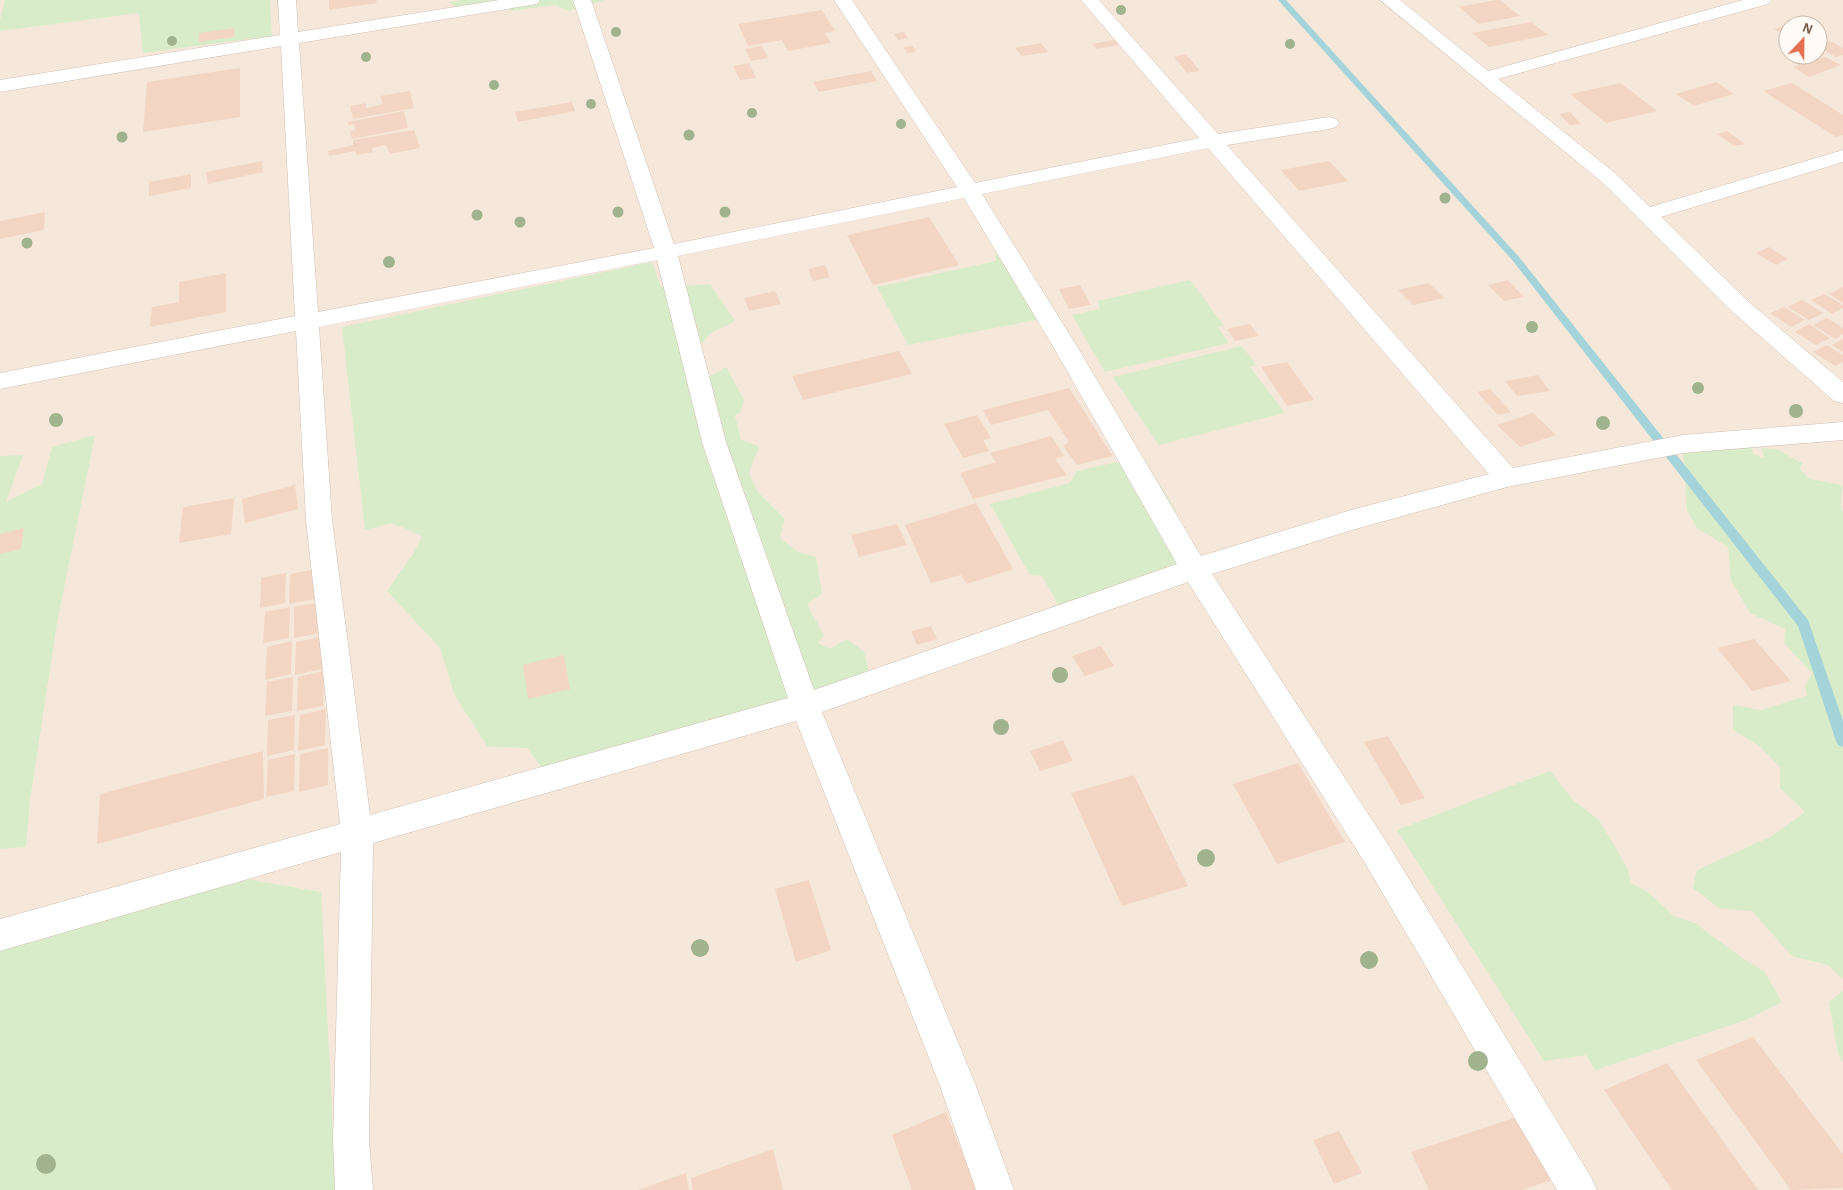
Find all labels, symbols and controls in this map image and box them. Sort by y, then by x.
north arrow [1778,15,1828,65]
text: N [1800,21,1815,37]

